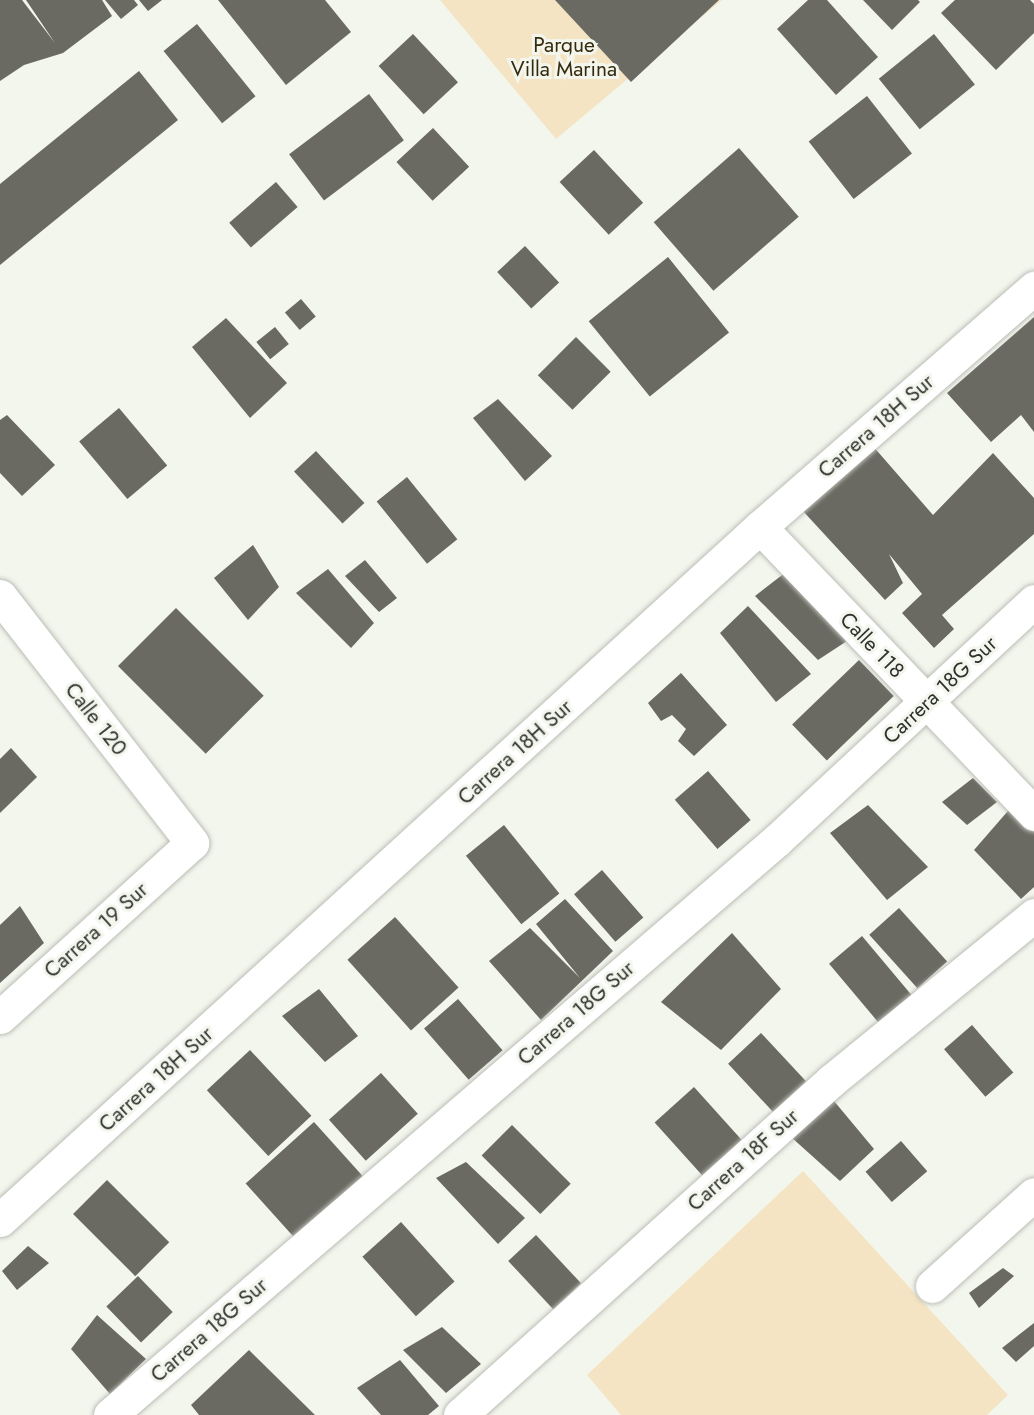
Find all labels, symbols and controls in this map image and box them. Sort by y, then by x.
park label: Parque Villa Marina [511,32,617,82]
street label: Carrera 18H Sur [813,369,939,483]
street label: Calle 118 [835,607,909,683]
street label: Carrera 18G Sur [878,631,1002,749]
street label: Calle 120 [60,678,132,760]
street label: Carrera 18H Sur [453,694,577,810]
street label: Carrera 19 Sur [39,877,153,983]
street label: Carrera 18G Sur [513,956,639,1070]
street label: Carrera 18H Sur [94,1021,218,1137]
street label: Carrera 18F Sur [682,1104,804,1216]
street label: Carrera 18G Sur [146,1273,272,1387]

